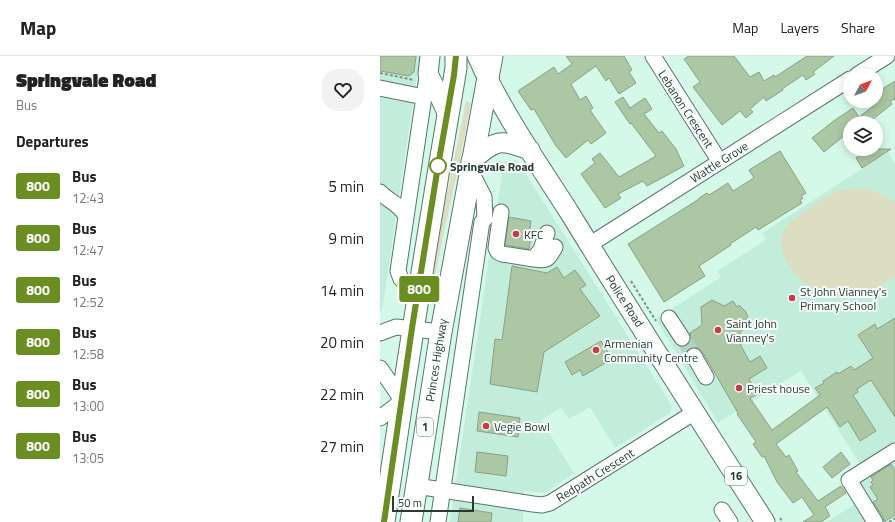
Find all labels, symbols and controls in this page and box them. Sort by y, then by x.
text: Map [20,13,56,42]
text: Map [732,17,758,38]
text: Layers [780,17,819,38]
text: Share [841,17,875,38]
text: Springvale Road [16,65,156,94]
street label: Lebanon Crescent [654,66,719,153]
north arrow [843,68,883,108]
map controls [843,68,883,156]
button: heart [322,69,364,111]
text: Bus [16,95,37,115]
button: layers [843,116,883,156]
text: Departures [16,130,89,153]
street label: Wattle Grove [686,137,752,187]
marker: Springvale Road [429,157,447,175]
place label: Springvale Road [450,157,534,176]
text: Bus [72,165,97,188]
text: 800 [26,175,50,196]
text: 5 min [328,175,364,198]
text: 12:43 [72,188,104,208]
text: Bus [72,217,97,240]
place label: KFC [524,225,544,244]
text: 800 [26,227,50,248]
text: 9 min [328,227,364,250]
marker: KFC [511,229,521,239]
text: 12:47 [72,240,104,260]
text: Bus [72,269,97,292]
street label: Police Road [601,271,649,331]
line badge: 800 [396,276,442,302]
text: 800 [407,278,431,299]
text: 800 [26,279,50,300]
text: 14 min [320,279,364,302]
place label: St John Vianney's Primary School [800,282,887,315]
text: 12:52 [72,292,104,312]
marker: St John Vianney's Primary School [787,293,797,303]
place label: Saint John Vianney's [726,314,777,347]
street label: Princes Highway [420,317,452,403]
text: Bus [72,321,97,344]
marker: Saint John Vianney's [713,325,723,335]
text: 800 [26,331,50,352]
text: 20 min [320,331,364,354]
place label: Armenian Community Centre [604,334,698,367]
text: 12:58 [72,344,104,364]
marker: Armenian Community Centre [591,345,601,355]
text: Bus [72,373,97,396]
place label: Priest house [747,379,810,398]
text: 800 [26,383,50,404]
text: 22 min [320,383,364,406]
marker: Priest house [734,383,744,393]
text: 13:00 [72,396,104,416]
place label: Vegie Bowl [494,417,550,436]
road number: 1 [417,418,433,436]
marker: Vegie Bowl [481,421,491,431]
text: Bus [72,425,97,448]
text: 800 [26,435,50,456]
text: 27 min [320,435,364,458]
street label: Redpath Crescent [552,443,639,507]
text: 13:05 [72,448,104,468]
road number: 16 [725,467,747,485]
scale bar [392,494,474,513]
text: 50 m [398,495,422,511]

